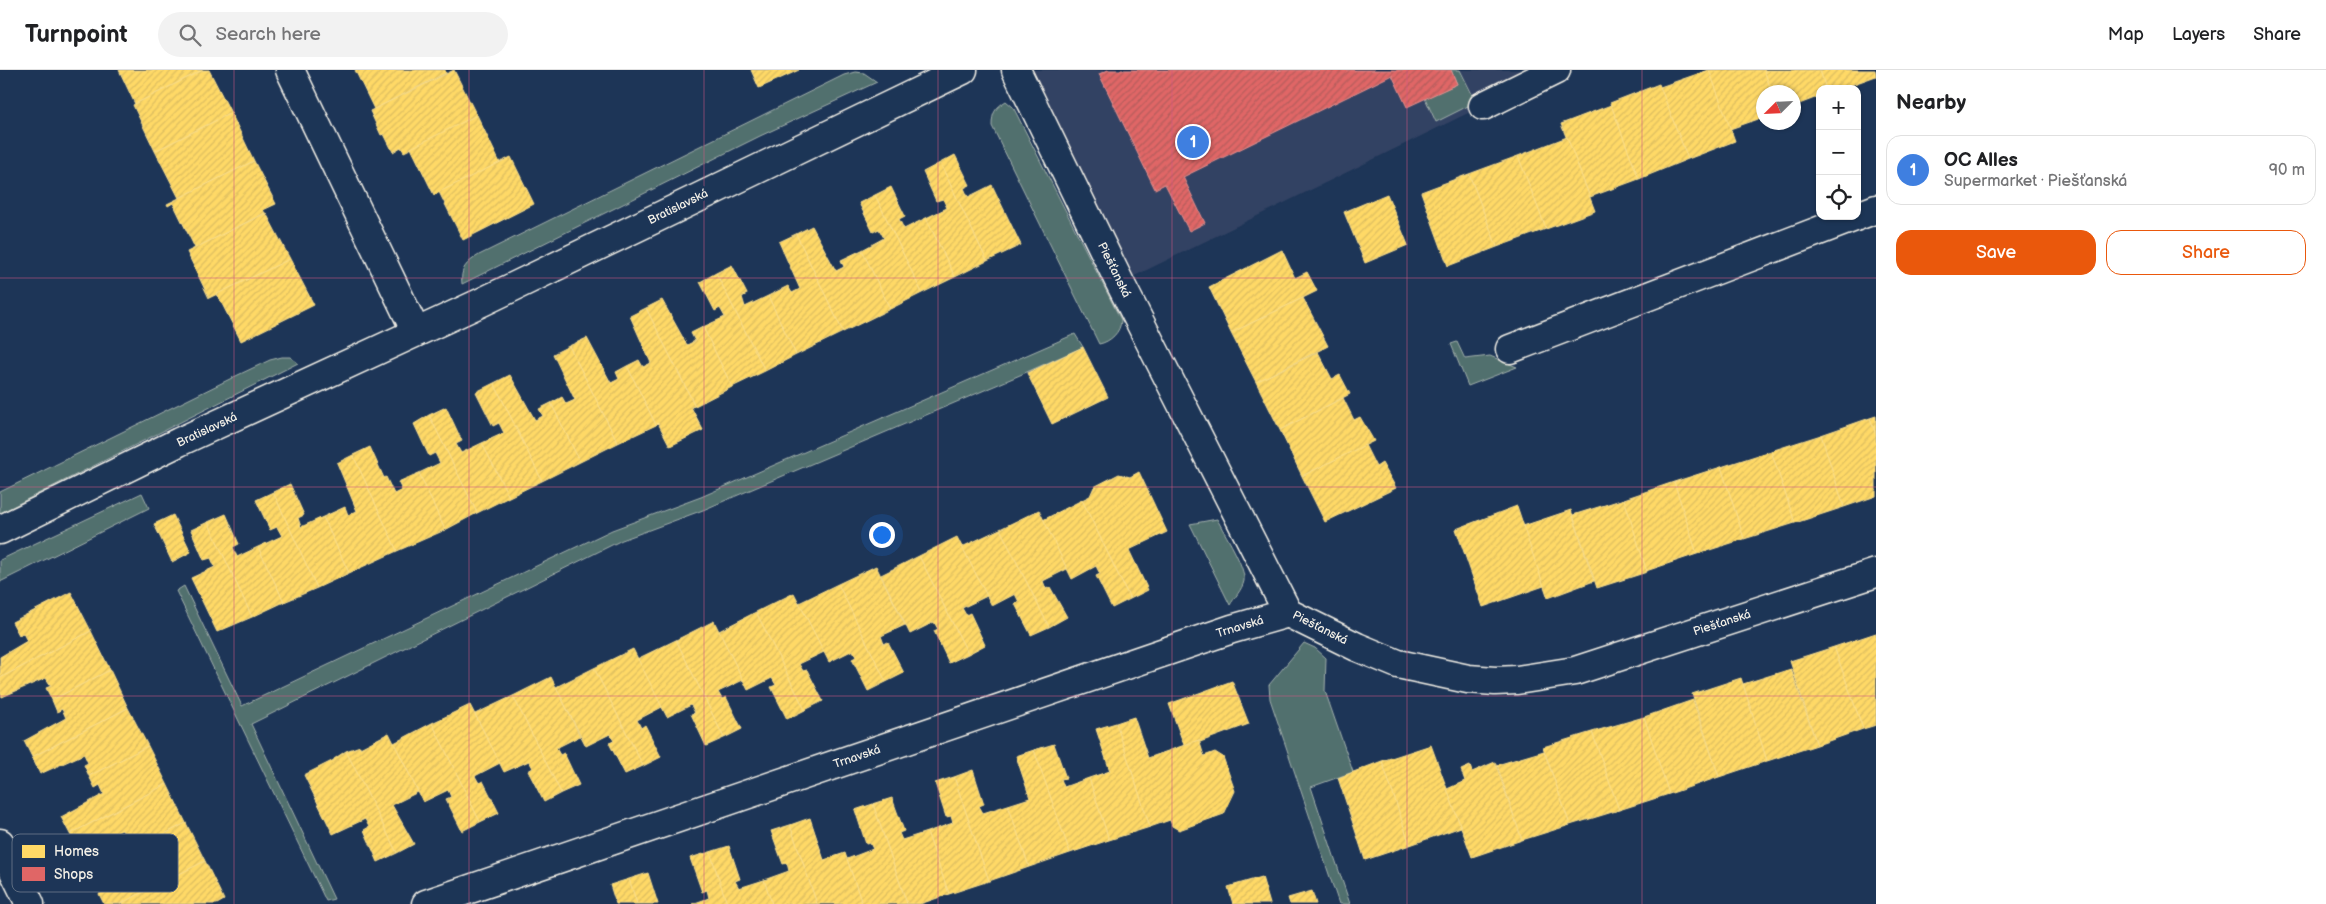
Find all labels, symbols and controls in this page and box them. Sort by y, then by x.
search box [158,12,508,57]
text: Turnpoint [25,20,128,49]
icon: search [176,21,204,49]
text: Search here [216,23,321,46]
text: Map [2108,24,2144,45]
text: Layers [2172,24,2225,45]
text: Share [2253,24,2301,45]
north arrow [1756,85,1801,130]
map controls [1816,85,1861,220]
button: + [1816,85,1861,130]
text: Nearby [1896,90,1966,115]
pin: 1 [1177,123,1209,161]
button: − [1816,130,1861,175]
text: OC Alles [1944,149,2018,172]
text: 1 [1910,161,1916,180]
text: 90 m [2269,161,2305,180]
text: Supermarket · Piešťanská [1944,172,2127,191]
button: locate [1816,175,1861,220]
street label: Bratislavská [645,186,711,228]
button: Save [1896,230,2096,275]
button: Share [2106,230,2306,275]
street label: Piešťanská [1094,240,1134,300]
street label: Bratislavská [174,409,240,451]
your location [869,522,895,548]
street label: Piešťanská [1691,607,1753,639]
street label: Piešťanská [1290,608,1350,648]
street label: Trnavská [1215,613,1266,641]
street label: Trnavská [832,742,883,772]
legend [12,834,178,892]
text: Homes [54,843,99,860]
text: Shops [54,866,93,883]

